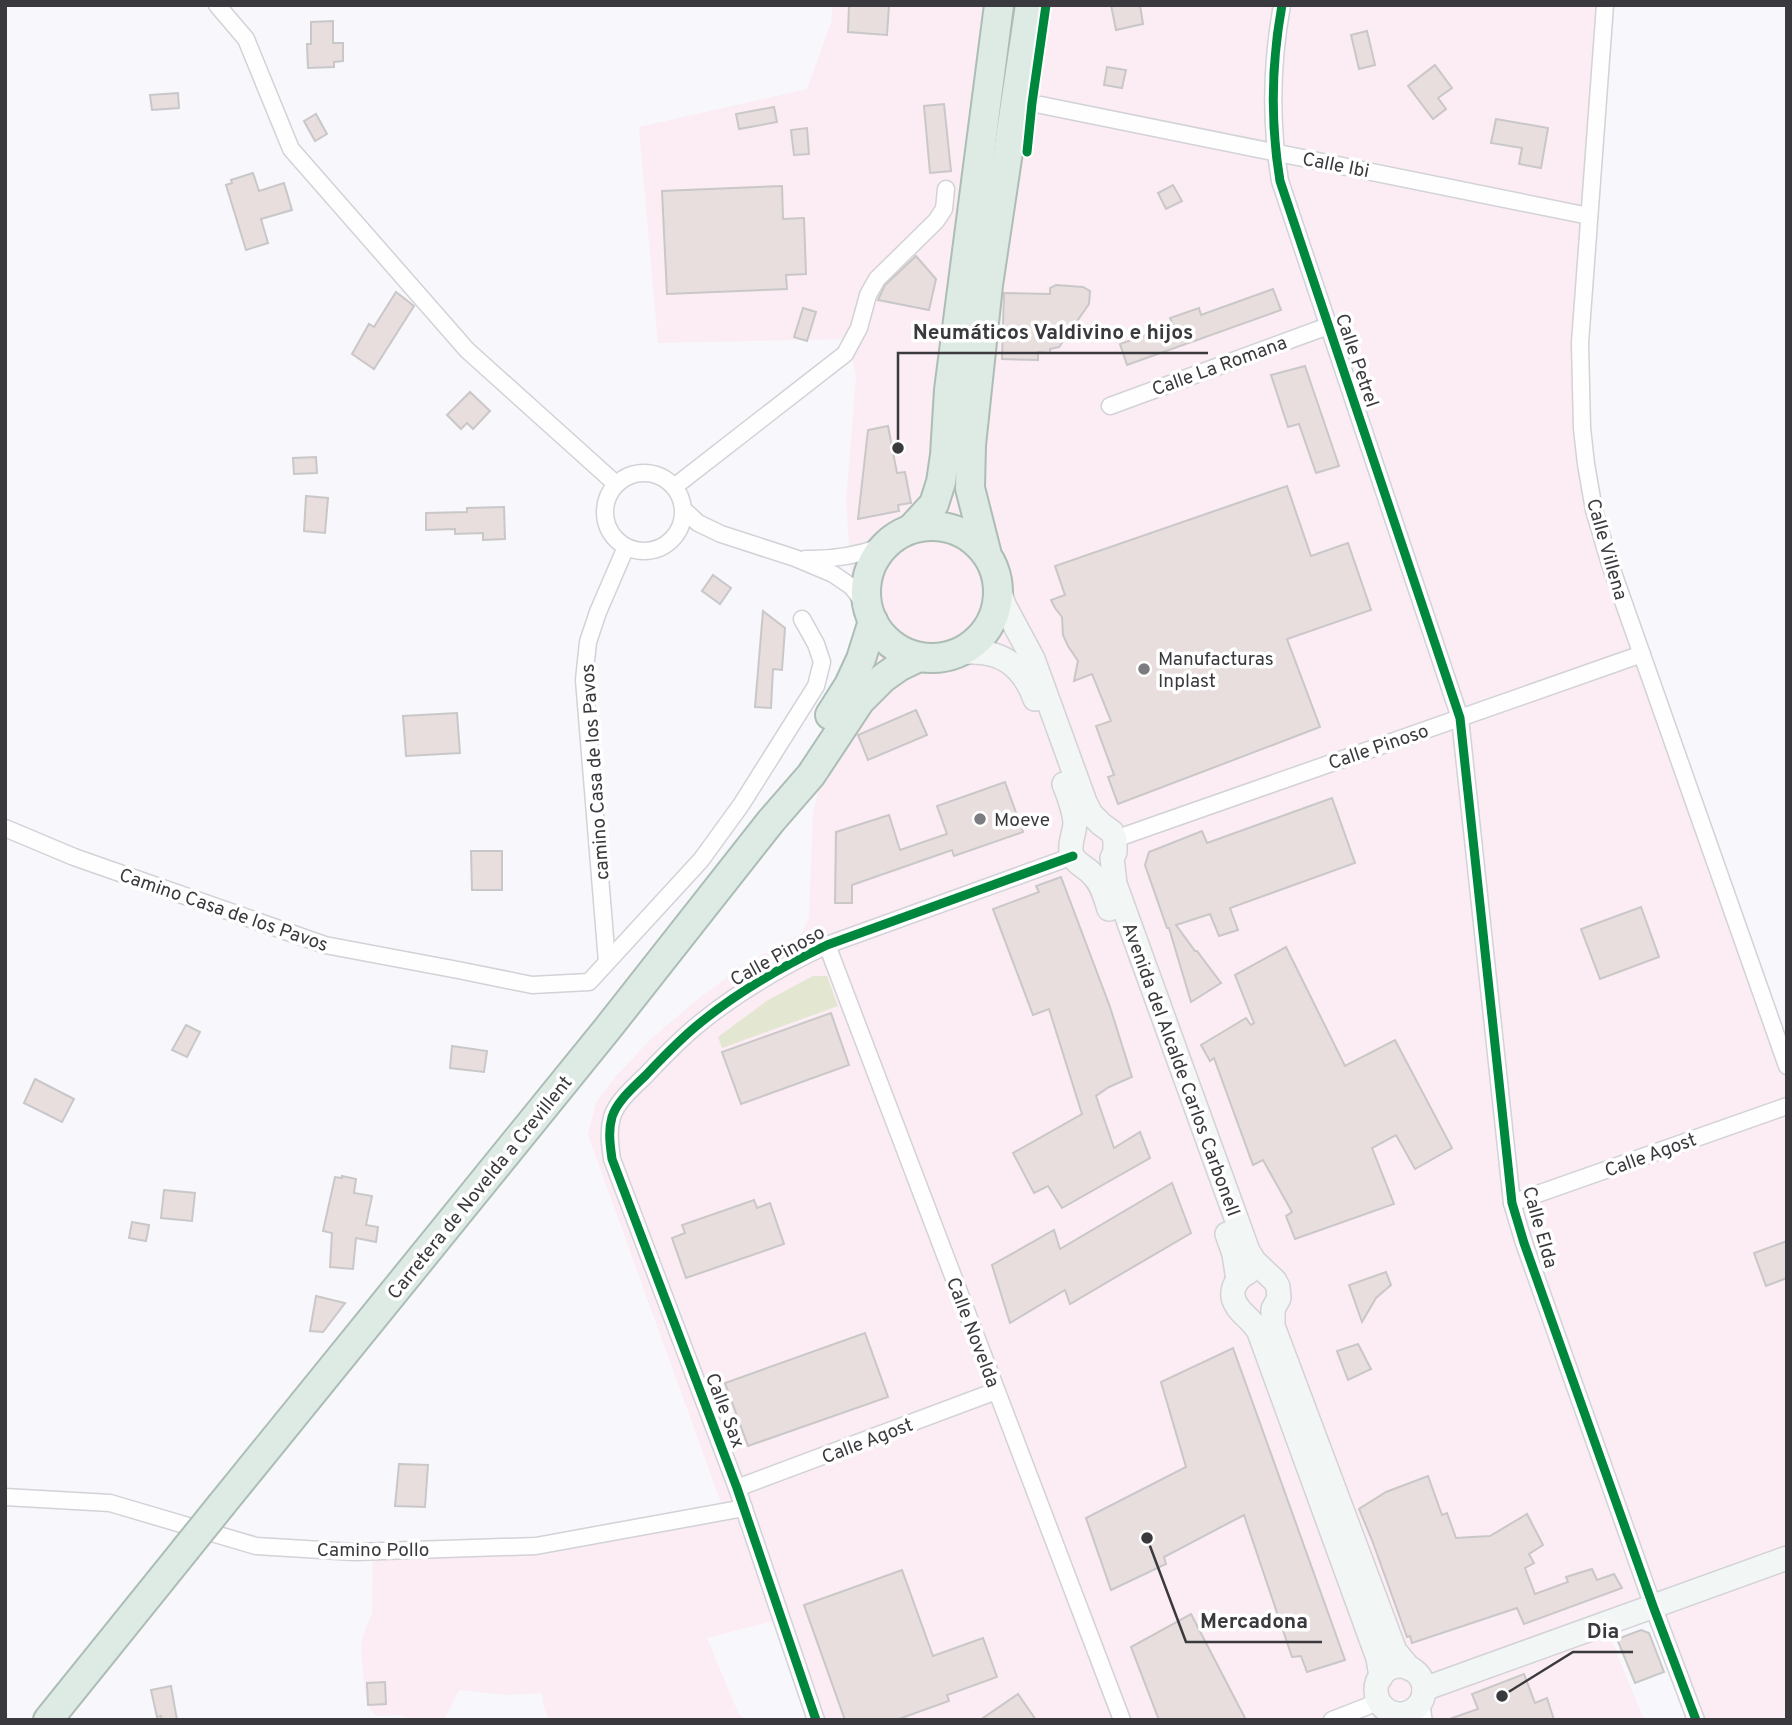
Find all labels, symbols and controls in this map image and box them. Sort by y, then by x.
street label: Calle Ibi [1300,148,1371,184]
callout: Neumáticos Valdivino e hijos [898,311,1208,353]
street label: Calle Petrel [1329,311,1383,411]
text: Neumáticos Valdivino e hijos [913,320,1193,347]
street label: Calle La Romana [1149,331,1290,402]
street label: Calle Villena [1580,496,1632,603]
place label: Manufacturas Inplast [1158,648,1274,694]
marker: Manufacturas Inplast [1136,661,1152,677]
street label: camino Casa de los Pavos [576,663,616,881]
street label: Calle Pinoso [1325,720,1432,776]
place label: Moeve [994,809,1050,833]
marker: Moeve [972,811,988,827]
street label: Camino Casa de los Pavos [116,864,331,958]
street label: Avenida del Alcalde Carlos Carbonell [1116,920,1245,1220]
street label: Calle Pinoso [726,921,829,993]
street label: Carretera de Novelda a Crevillent [383,1072,578,1305]
street label: Calle Agost [1602,1128,1700,1184]
street label: Calle Elda [1516,1184,1562,1271]
street label: Calle Novelda [940,1274,1004,1391]
street label: Calle Sax [699,1370,749,1452]
street label: Calle Agost [819,1413,917,1470]
street label: Camino Pollo [317,1539,429,1563]
callout: Mercadona [1186,1600,1322,1642]
text: Mercadona [1200,1609,1308,1636]
callout: Dia [1573,1610,1633,1652]
text: Dia [1587,1619,1619,1646]

